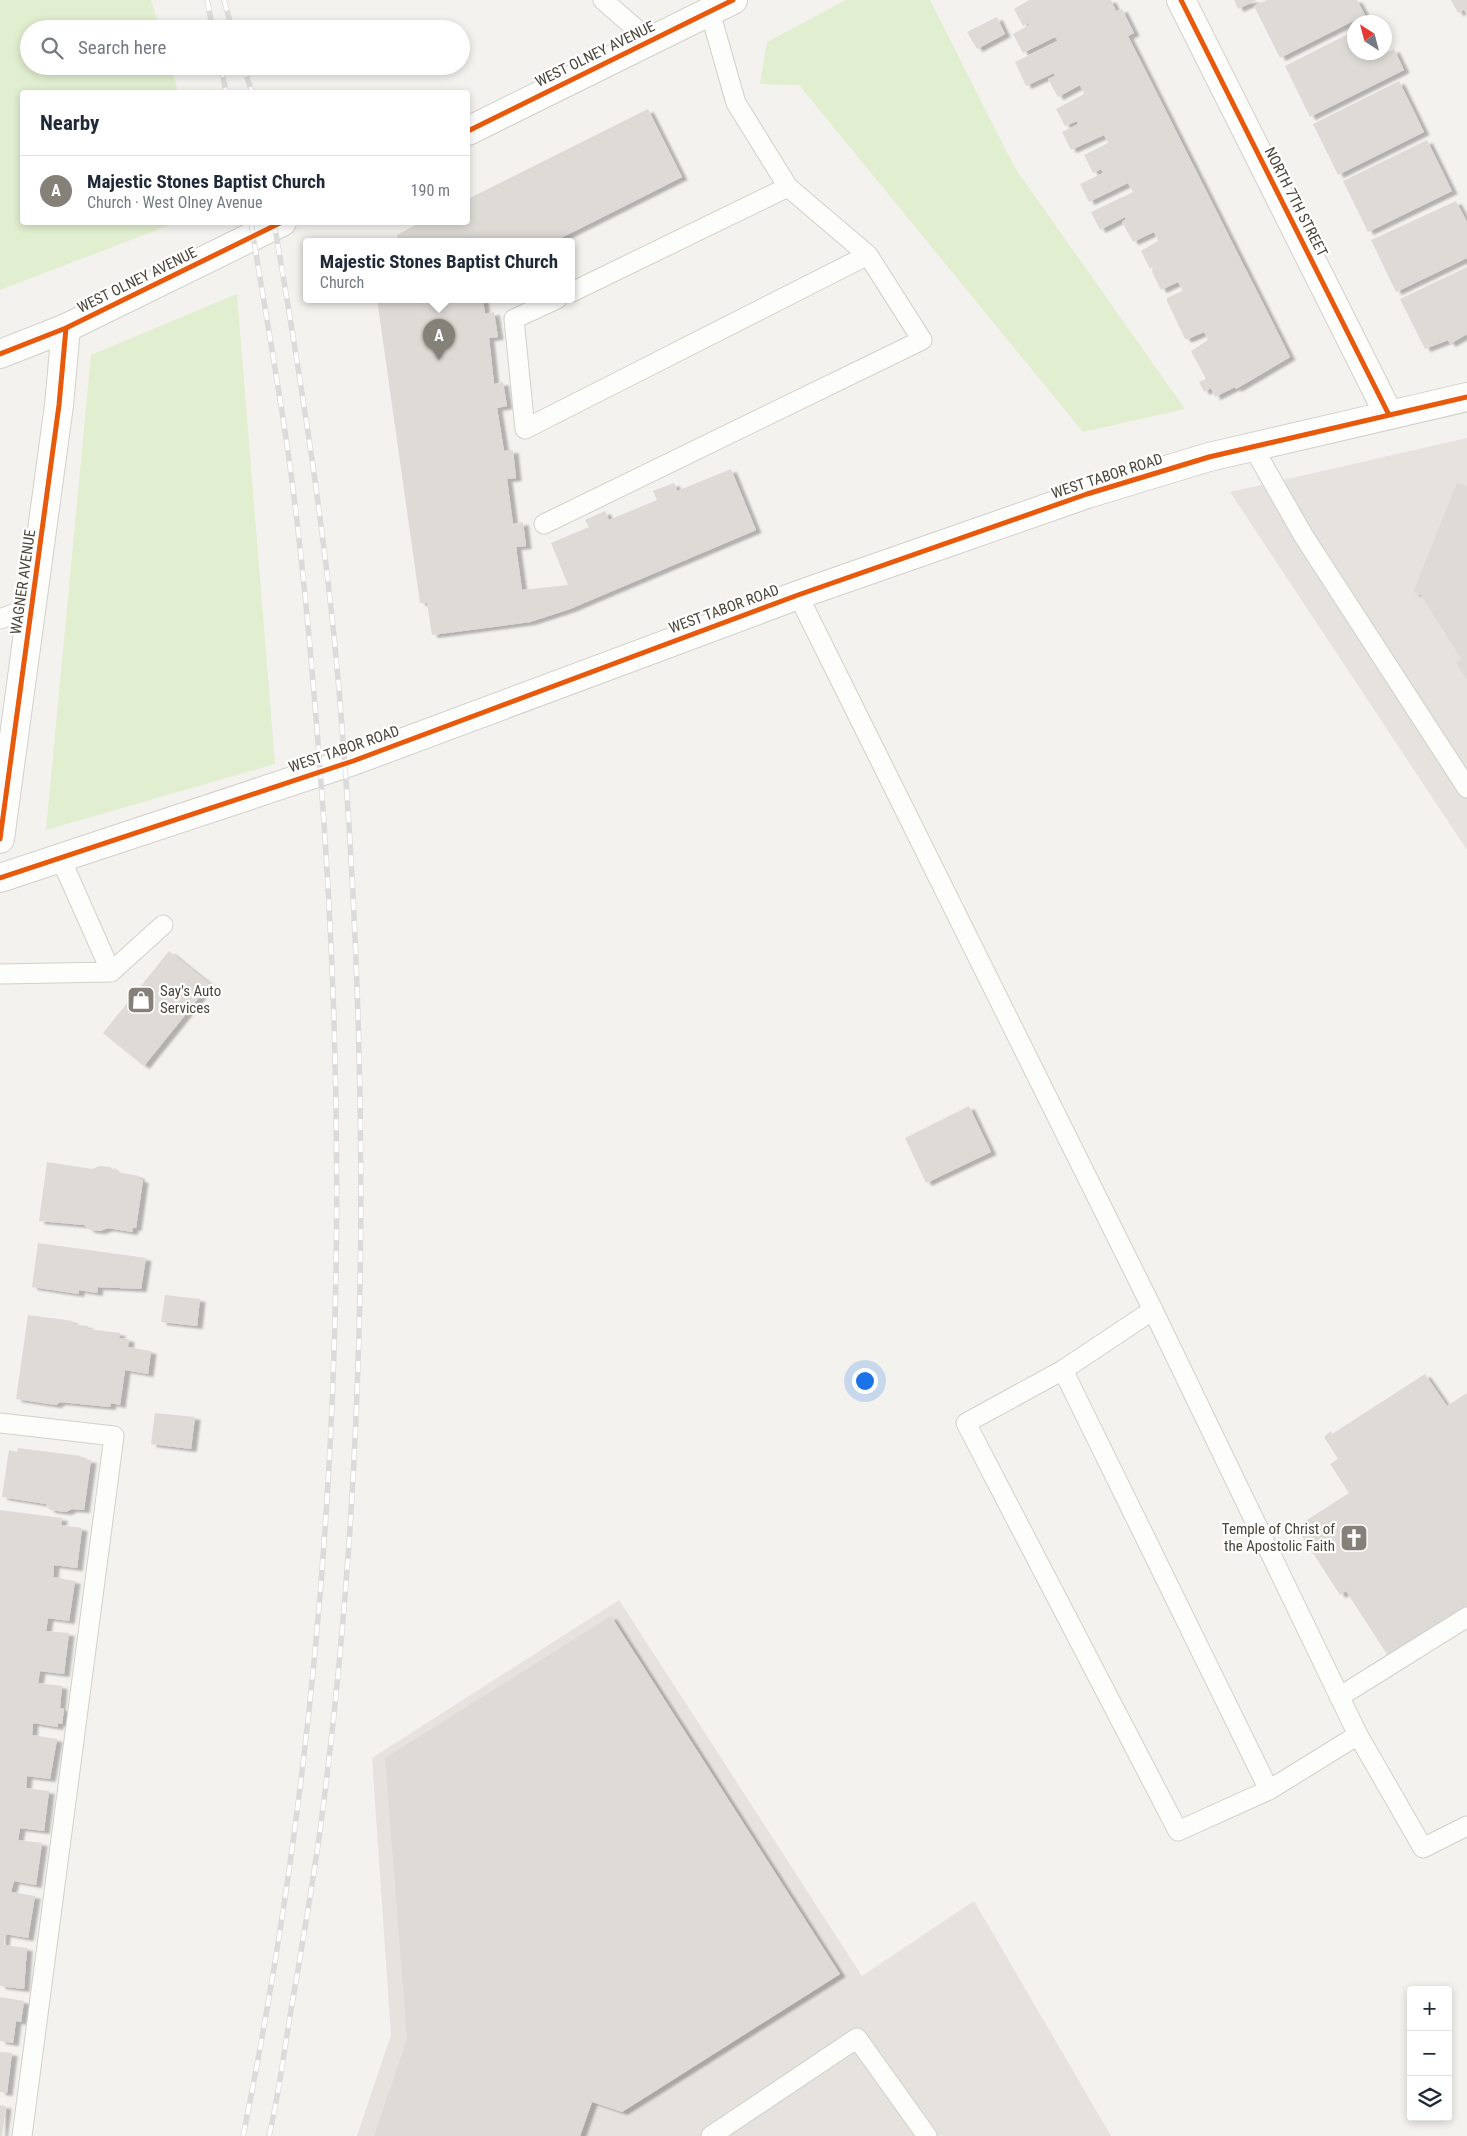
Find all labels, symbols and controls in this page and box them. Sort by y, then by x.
north arrow [1347,15,1392,60]
street label: WEST OLNEY AVENUE [532,17,658,91]
search box [20,20,470,75]
icon: search [38,34,66,62]
text: Search here [78,36,166,59]
text: Nearby [40,111,99,135]
street label: NORTH 7TH STREET [1261,144,1331,260]
text: Majestic Stones Baptist Church [87,170,325,193]
text: A [51,181,61,200]
text: 190 m [411,181,450,200]
text: Church · West Olney Avenue [87,193,263,212]
popup [303,238,575,303]
street label: WEST OLNEY AVENUE [74,243,200,317]
text: Majestic Stones Baptist Church [320,250,558,273]
text: Church [320,273,364,292]
pin: A [423,319,455,360]
street label: WEST TABOR ROAD [1049,450,1165,502]
street label: WAGNER AVENUE [7,528,39,636]
street label: WEST TABOR ROAD [666,581,782,637]
street label: WEST TABOR ROAD [286,722,402,776]
place label: Say's Auto Services [160,982,221,1017]
shop icon: Say's Auto Services [126,985,156,1015]
your location [852,1368,878,1394]
place label: Temple of Christ of the Apostolic Faith [1222,1520,1335,1555]
church icon: Temple of Christ of the Apostolic Faith [1339,1523,1369,1553]
map controls [1407,1986,1452,2121]
button: + [1407,1986,1452,2031]
button: − [1407,2031,1452,2076]
button: layers [1407,2076,1452,2121]

